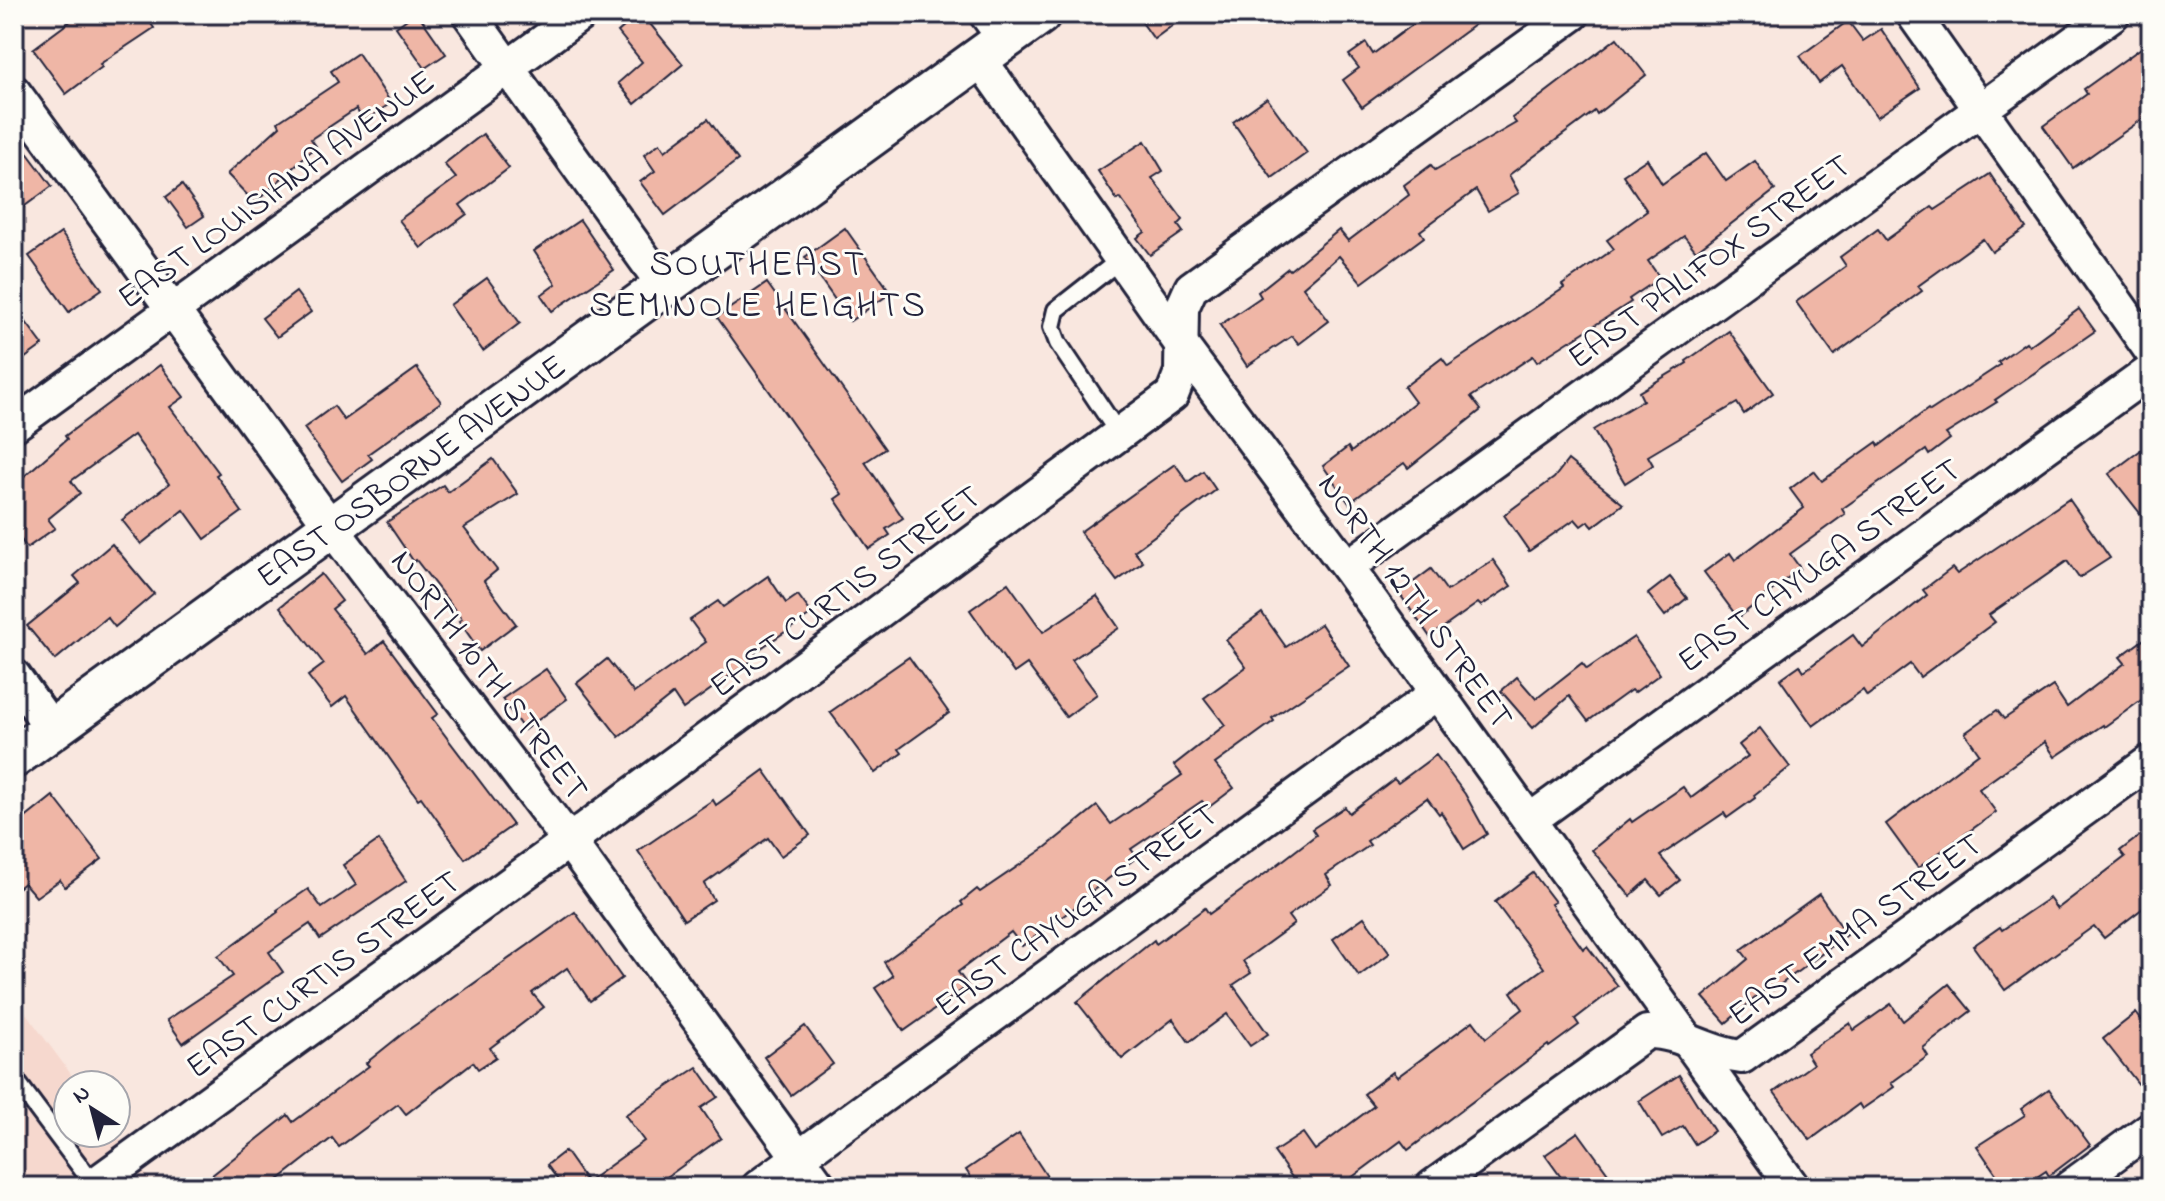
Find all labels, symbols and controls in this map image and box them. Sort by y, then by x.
street label: EAST LOUISIANA AVENUE [108,59,446,324]
street label: EAST PALIFOX STREET [1558,143,1862,383]
district label: SOUTHEAST SEMINOLE HEIGHTS [589,240,927,334]
street label: EAST OSBORNE AVENUE [247,344,578,603]
street label: EAST CAYUGA STREET [1668,447,1972,687]
street label: NORTH 12TH STREET [1304,464,1524,741]
street label: EAST CURTIS STREET [700,474,993,712]
street label: NORTH 10TH STREET [376,540,599,813]
street label: EAST CAYUGA STREET [925,792,1229,1032]
street label: EAST EMMA STREET [1719,822,1994,1041]
street label: EAST CURTIS STREET [177,859,472,1093]
north arrow [52,1069,132,1149]
text: N [67,1078,97,1113]

